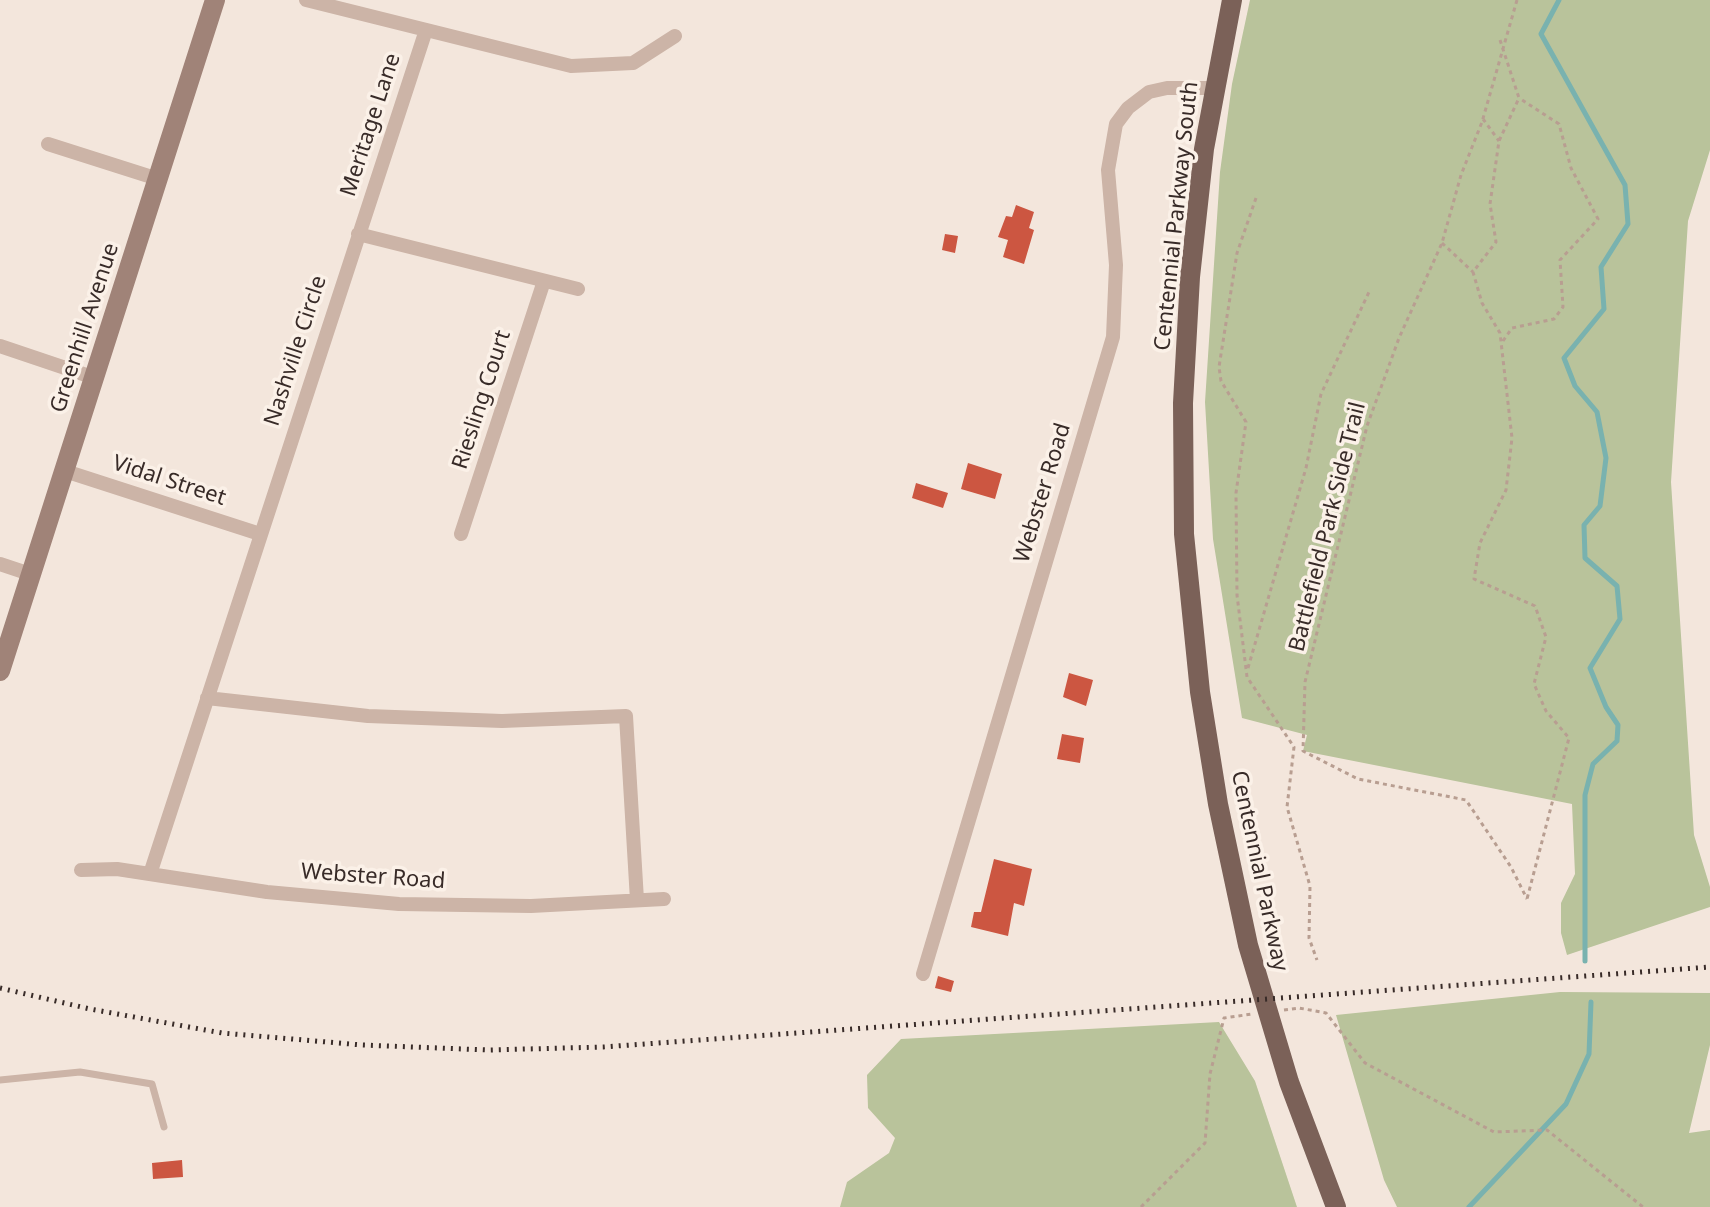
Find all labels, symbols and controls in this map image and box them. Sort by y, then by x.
street label: Meritage Lane [335,50,407,200]
street label: Centennial Parkway South [1150,80,1204,352]
street label: Greenhill Avenue [45,240,125,416]
street label: Nashville Circle [259,273,333,429]
street label: Riesling Court [447,327,517,473]
street label: Battlefield Park Side Trail [1284,399,1372,655]
street label: Webster Road [1009,420,1077,566]
street label: Vidal Street [109,450,229,512]
street label: Centennial Parkway [1225,768,1293,974]
street label: Webster Road [300,859,446,895]

